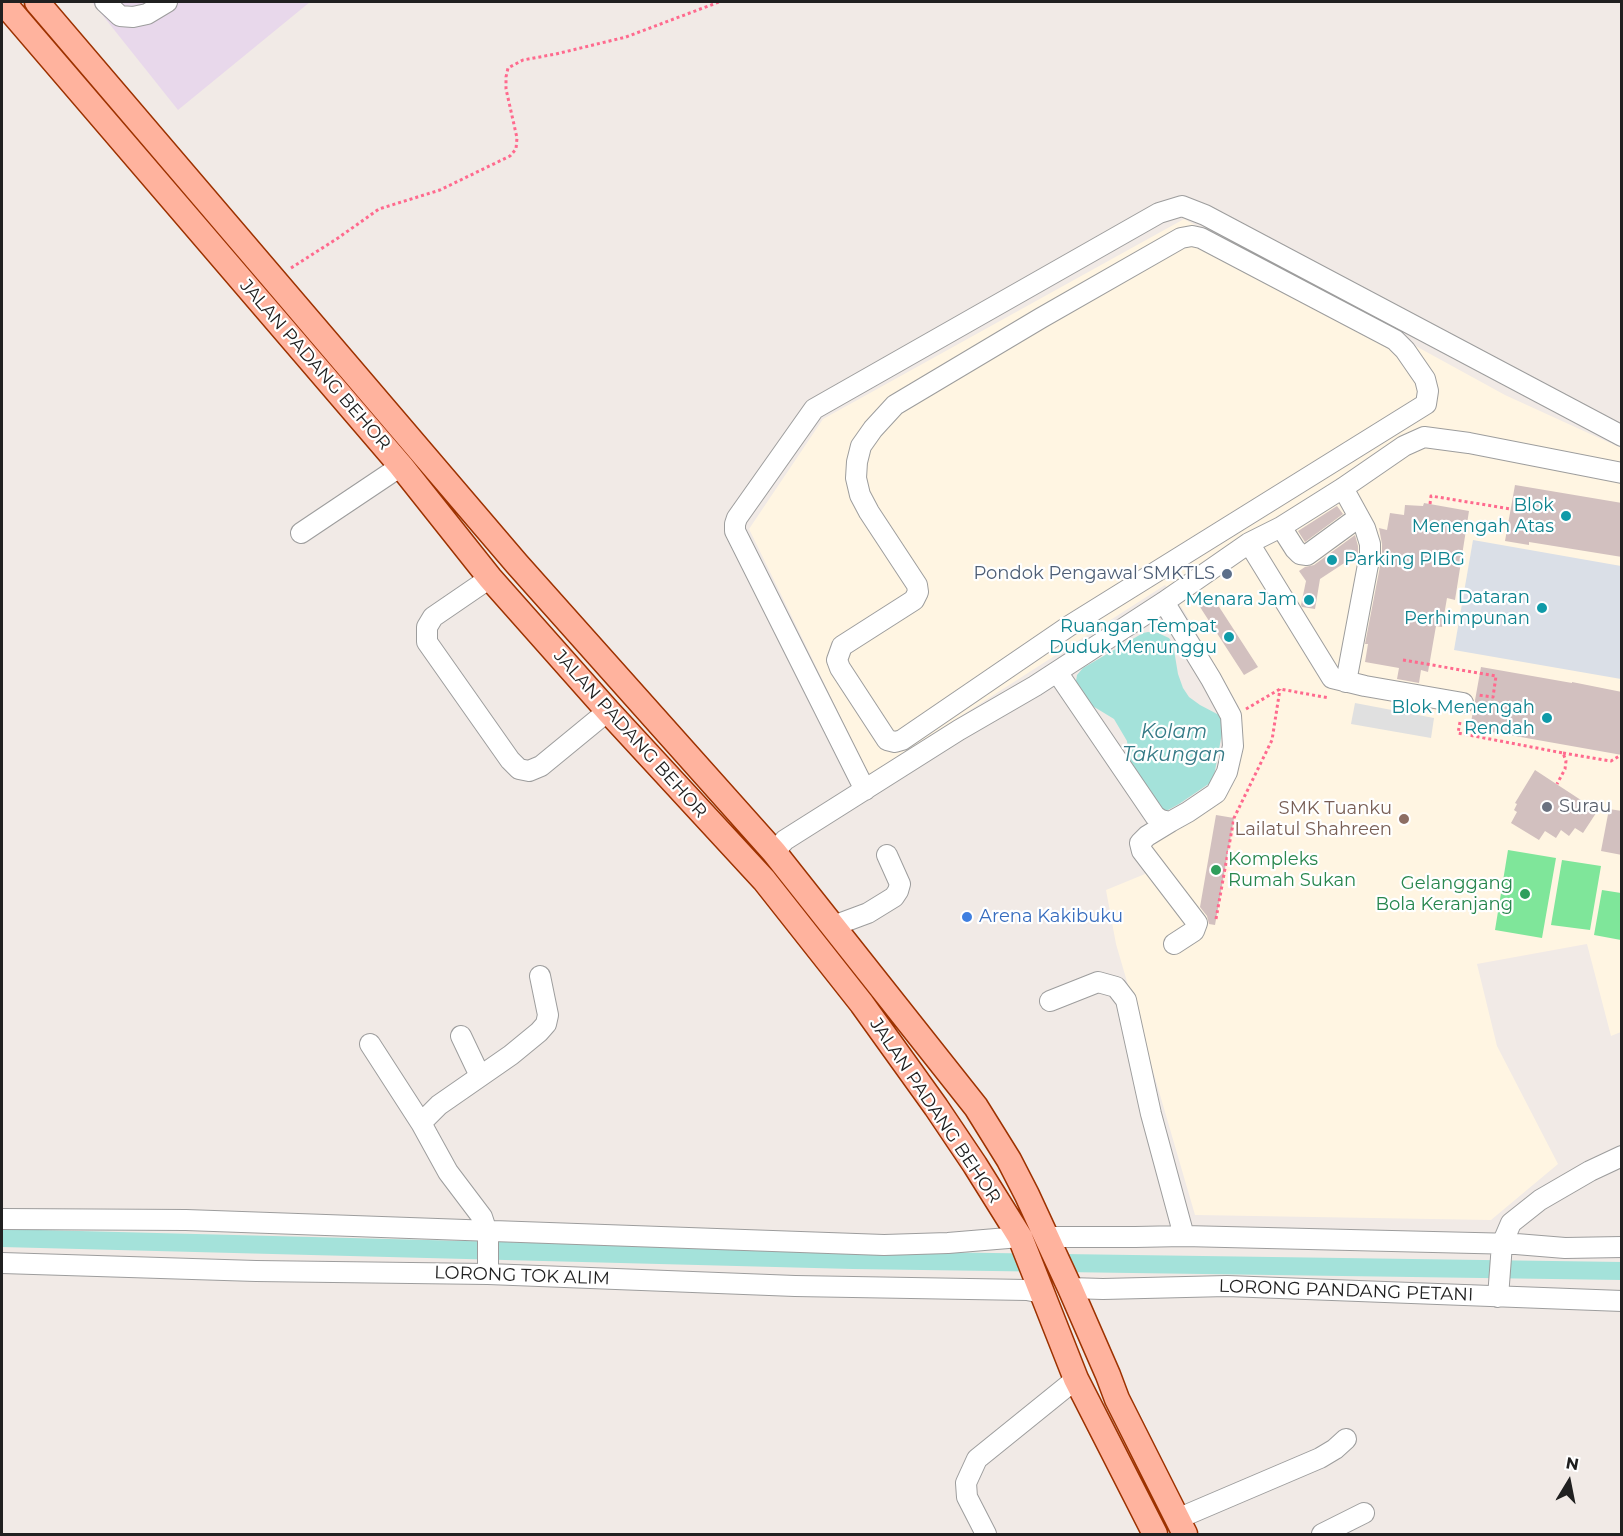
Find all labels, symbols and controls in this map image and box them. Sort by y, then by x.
street label: JALAN PADANG BEHOR [235,275,395,455]
place label: Blok Menengah Atas [1412,495,1554,538]
marker: Blok Menengah Atas [1559,509,1573,523]
place label: Parking PIBG [1344,549,1465,571]
marker: Parking PIBG [1325,553,1339,567]
place label: Pondok Pengawal SMKTLS [973,563,1215,585]
marker: Pondok Pengawal SMKTLS [1220,567,1234,581]
place label: Dataran Perhimpunan [1404,587,1530,630]
place label: Menara Jam [1186,589,1297,611]
marker: Menara Jam [1302,593,1316,607]
marker: Dataran Perhimpunan [1535,601,1549,615]
place label: Ruangan Tempat Duduk Menunggu [1049,616,1217,658]
marker: Ruangan Tempat Duduk Menunggu [1222,630,1236,644]
street label: JALAN PADANG BEHOR [549,645,711,823]
place label: Blok Menengah Rendah [1391,697,1535,740]
marker: Blok Menengah Rendah [1540,711,1554,725]
water label: Kolam Takungan [1122,720,1226,767]
place label: Surau [1559,796,1611,818]
place label: SMK Tuanku Lailatul Shahreen [1235,798,1392,840]
marker: Surau [1540,800,1554,814]
marker: SMK Tuanku Lailatul Shahreen [1397,812,1411,826]
place label: Kompleks Rumah Sukan [1228,849,1356,892]
marker: Kompleks Rumah Sukan [1209,863,1223,877]
place label: Gelanggang Bola Keranjang [1375,873,1513,916]
marker: Gelanggang Bola Keranjang [1518,887,1532,901]
place label: Arena Kakibuku [979,906,1123,928]
marker: Arena Kakibuku [960,910,974,924]
street label: JALAN PADANG BEHOR [865,1014,1005,1208]
street label: LORONG TOK ALIM [434,1262,610,1290]
street label: LORONG PANDANG PETANI [1218,1276,1474,1306]
north arrow [1539,1452,1599,1512]
text: N [1564,1453,1580,1474]

